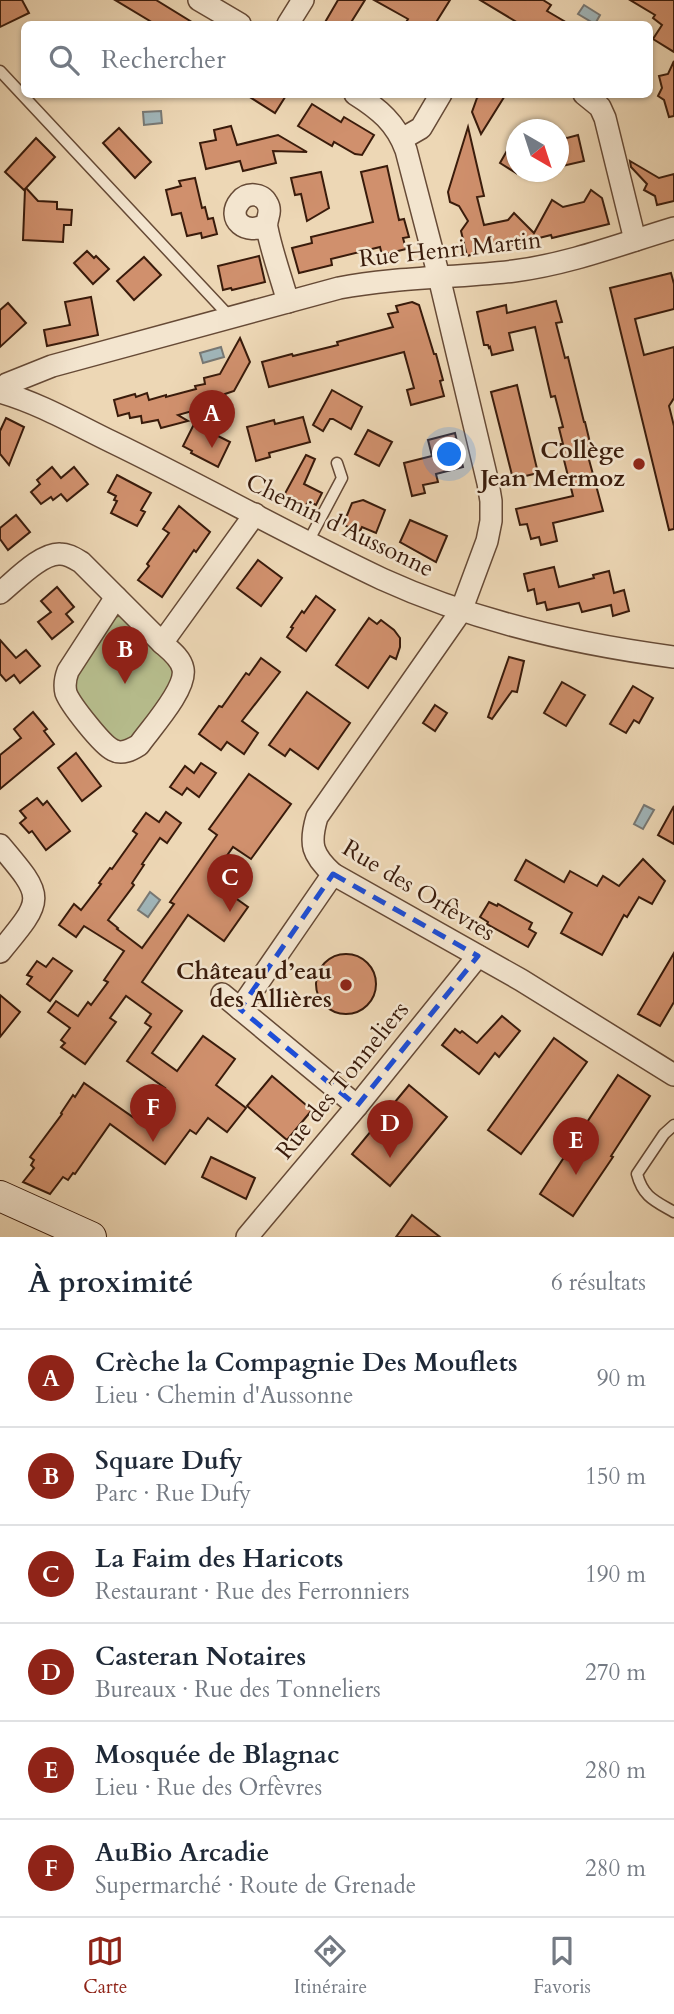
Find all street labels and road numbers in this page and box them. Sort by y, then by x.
street label: Rue Henri Martin [357,223,543,275]
street label: Chemin d'Aussonne [240,466,439,585]
street label: Rue des Orfèvres [336,832,501,949]
street label: Rue des Tonneliers [268,994,416,1166]

